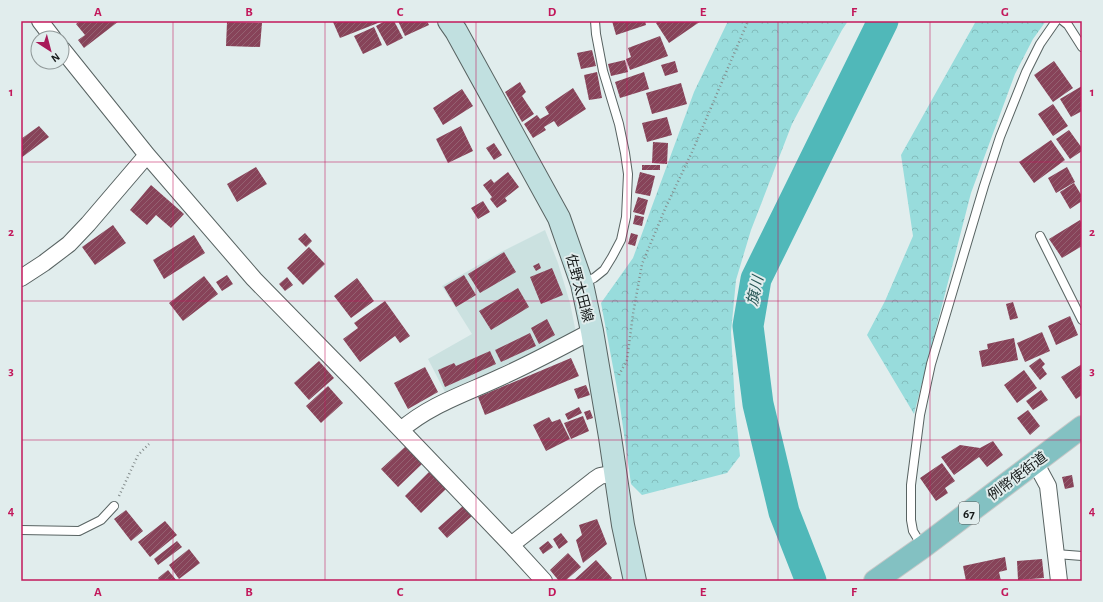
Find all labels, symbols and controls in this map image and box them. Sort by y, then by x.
text: A [94,6,102,19]
text: B [245,6,253,19]
text: C [397,6,404,19]
text: D [548,6,557,19]
text: E [700,6,707,19]
text: F [851,6,858,19]
text: G [1001,6,1009,19]
north arrow [30,30,70,70]
text: N [49,51,62,64]
text: 1 [9,86,13,99]
text: 1 [1090,86,1094,99]
text: 2 [8,226,14,239]
text: 2 [1089,226,1095,239]
street label: 佐野太田線 [563,252,596,324]
water label: 旗川 [744,273,767,307]
text: 3 [8,365,14,378]
text: 3 [1089,365,1095,378]
street label: 例幣使街道 [984,449,1050,503]
road number: 67 [959,502,979,524]
text: 4 [8,505,15,518]
text: 4 [1089,505,1096,518]
text: A [94,586,102,599]
text: B [245,586,253,599]
text: C [397,586,404,599]
text: D [548,586,557,599]
text: E [700,586,707,599]
text: F [851,586,858,599]
text: G [1001,586,1009,599]

